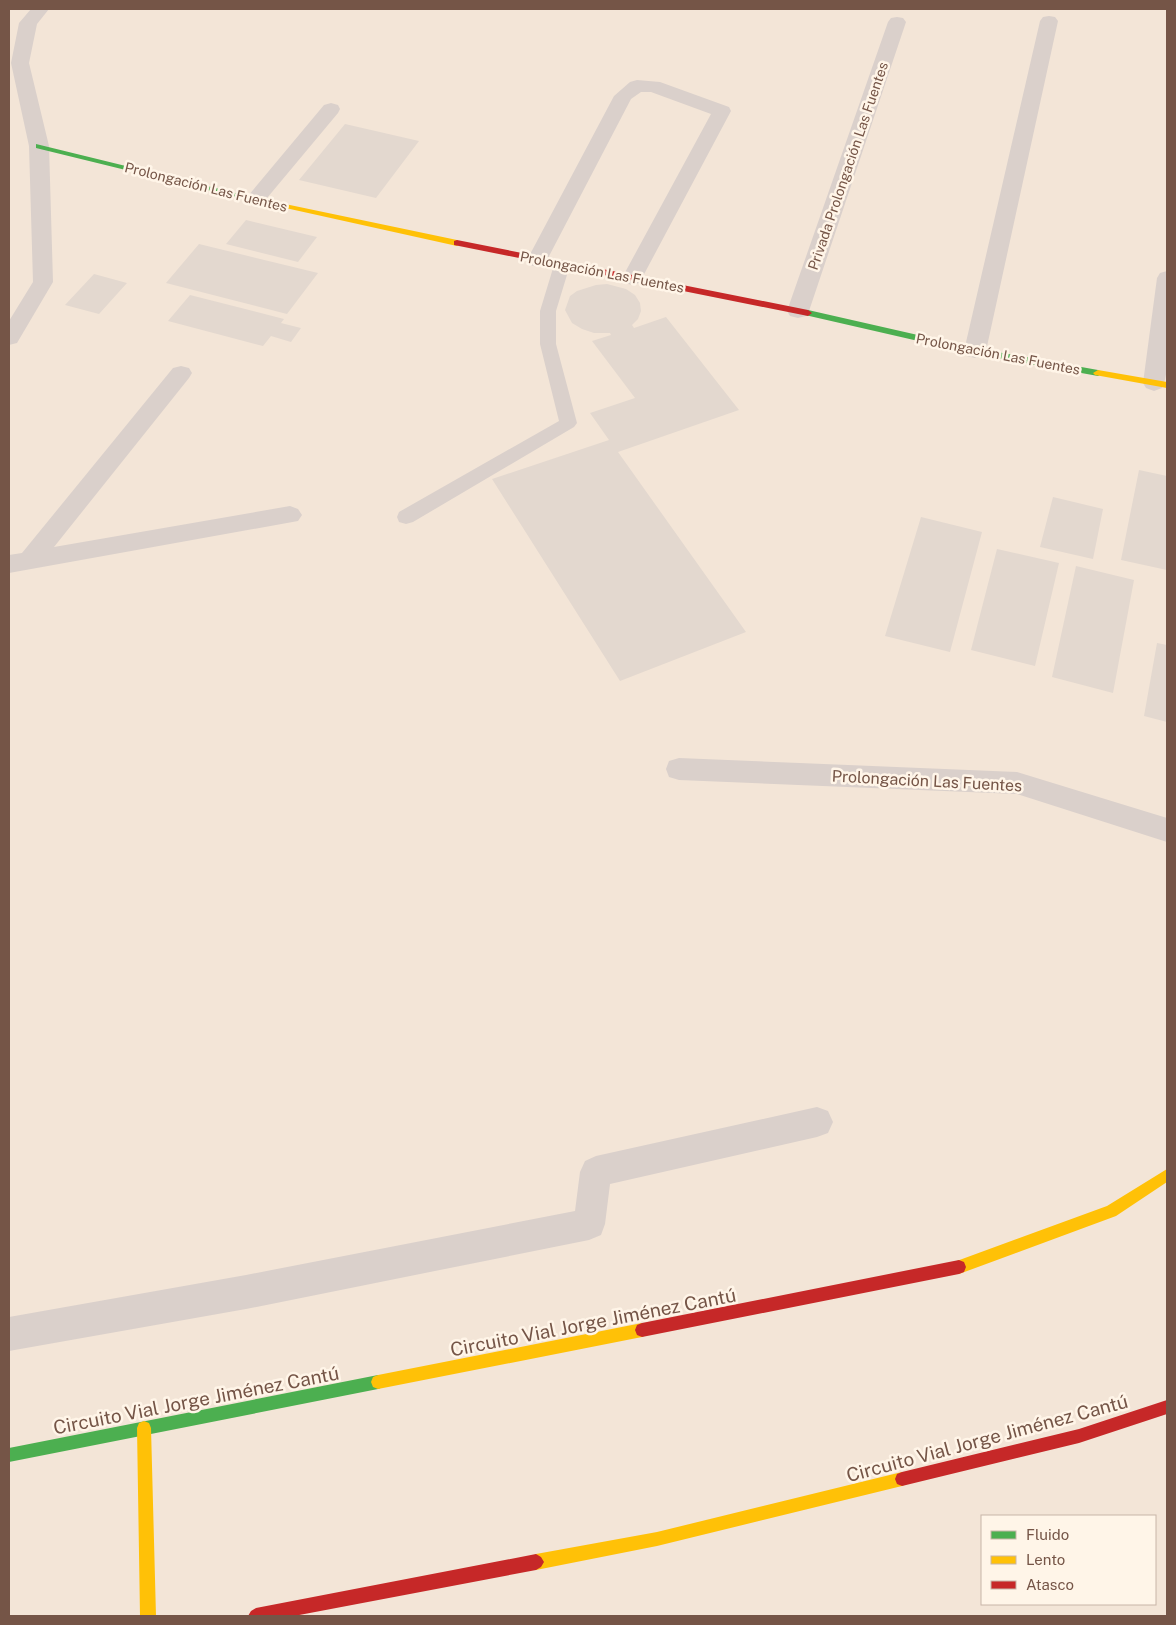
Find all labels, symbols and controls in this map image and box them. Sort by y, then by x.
street label: Privada Prolongación Las Fuentes [805,60,891,272]
street label: Prolongación Las Fuentes [123,159,289,215]
street label: Prolongación Las Fuentes [519,248,685,296]
street label: Prolongación Las Fuentes [915,330,1081,378]
street label: Prolongación Las Fuentes [831,767,1023,795]
street label: Circuito Vial Jorge Jiménez Cantú [448,1283,738,1361]
street label: Circuito Vial Jorge Jiménez Cantú [51,1361,341,1439]
street label: Circuito Vial Jorge Jiménez Cantú [844,1390,1130,1486]
legend [981,1515,1156,1605]
text: Fluido [1026,1526,1069,1543]
text: Lento [1026,1551,1065,1568]
text: Atasco [1026,1576,1074,1593]

